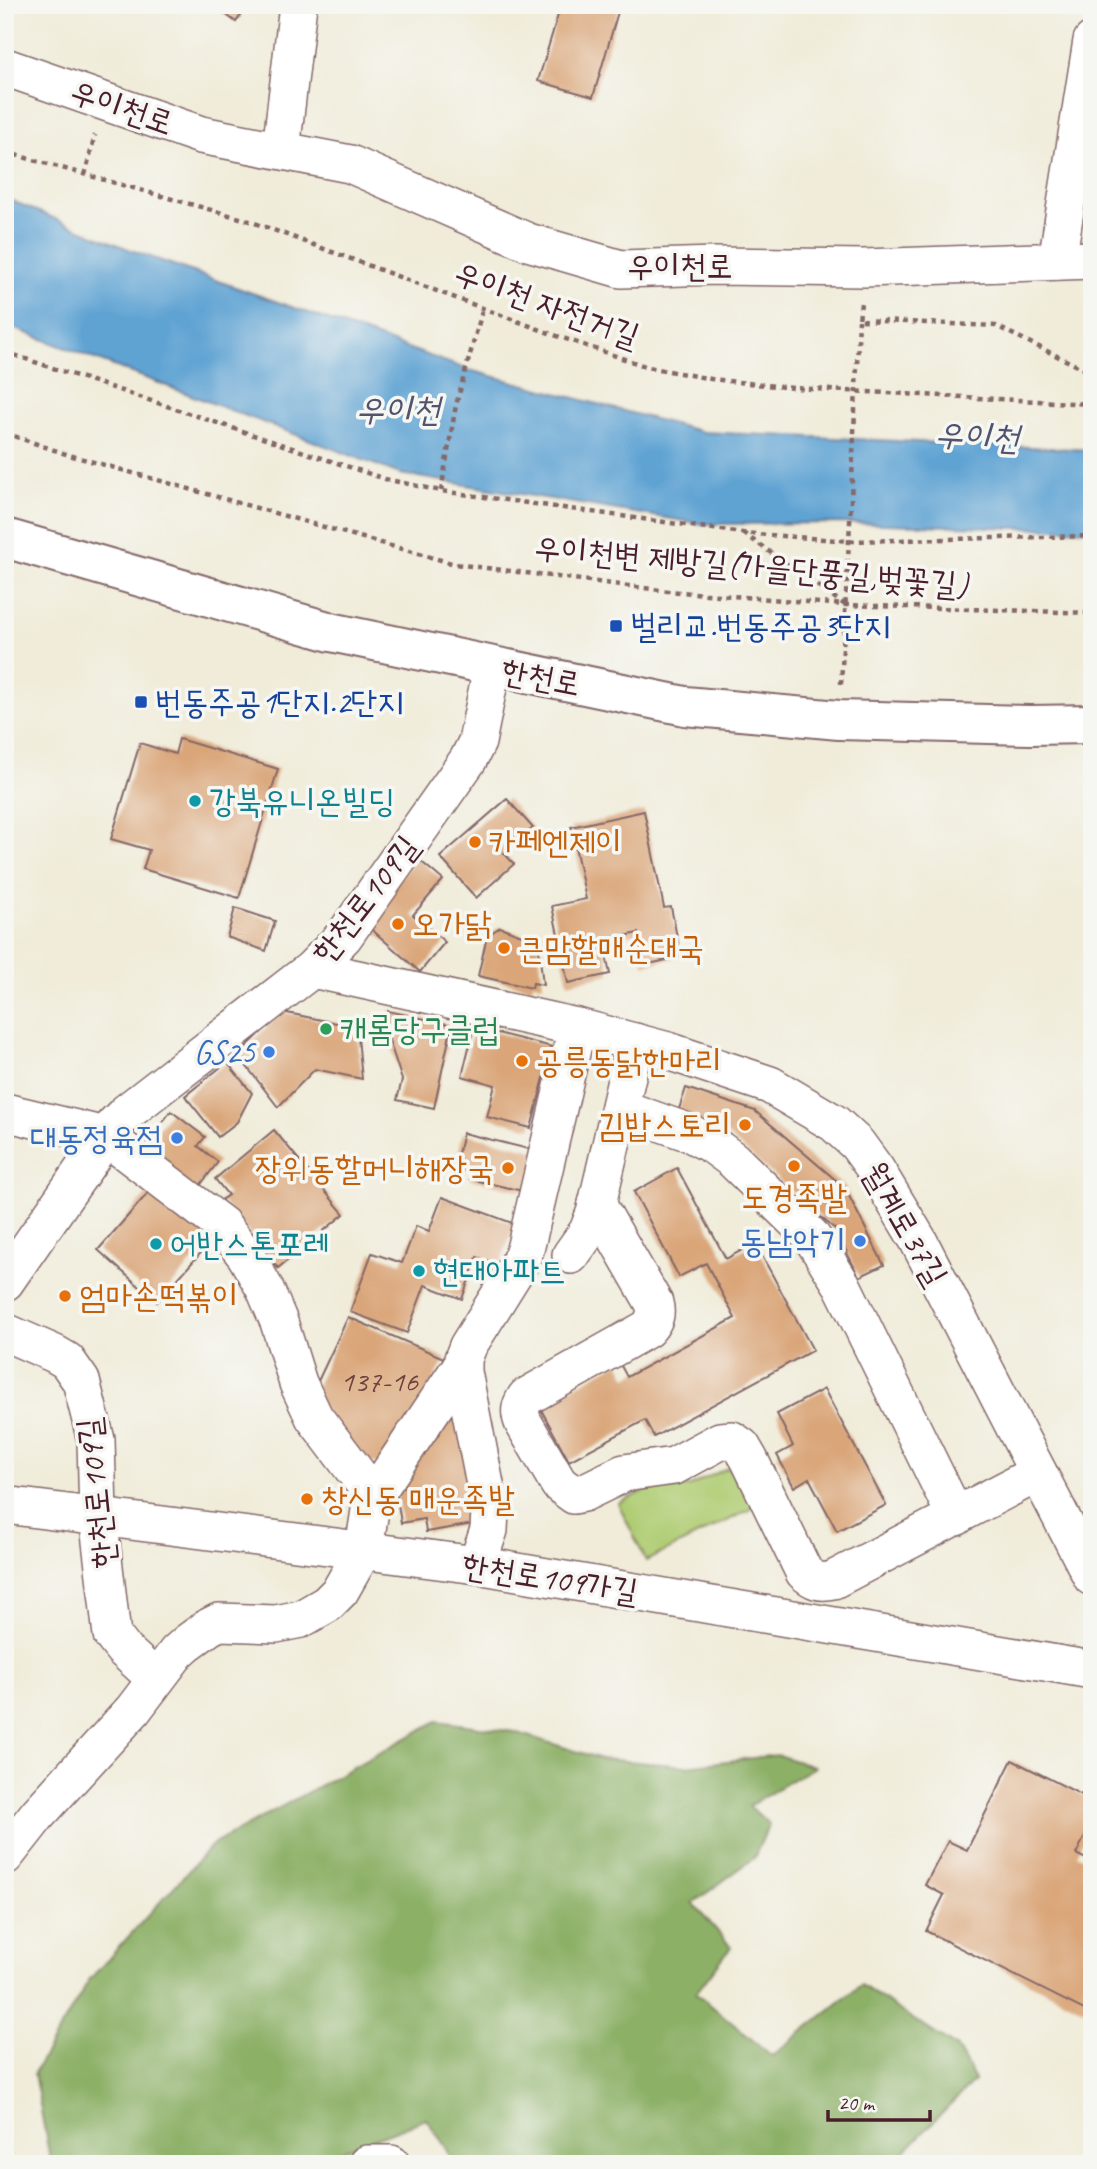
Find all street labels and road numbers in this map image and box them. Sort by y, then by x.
street label: 우이천로 [65,70,179,144]
street label: 우이천로 [627,245,733,287]
street label: 우이천 자전거길 [449,251,645,357]
street label: 우이천변 제방길(가을단풍길,벚꽃길) [533,526,971,606]
street label: 한천로 [498,649,584,705]
street label: 한천로109길 [302,827,428,971]
street label: 월계로37길 [853,1155,957,1293]
street label: 한천로109길 [67,1416,125,1570]
street label: 한천로109가길 [459,1543,641,1613]

